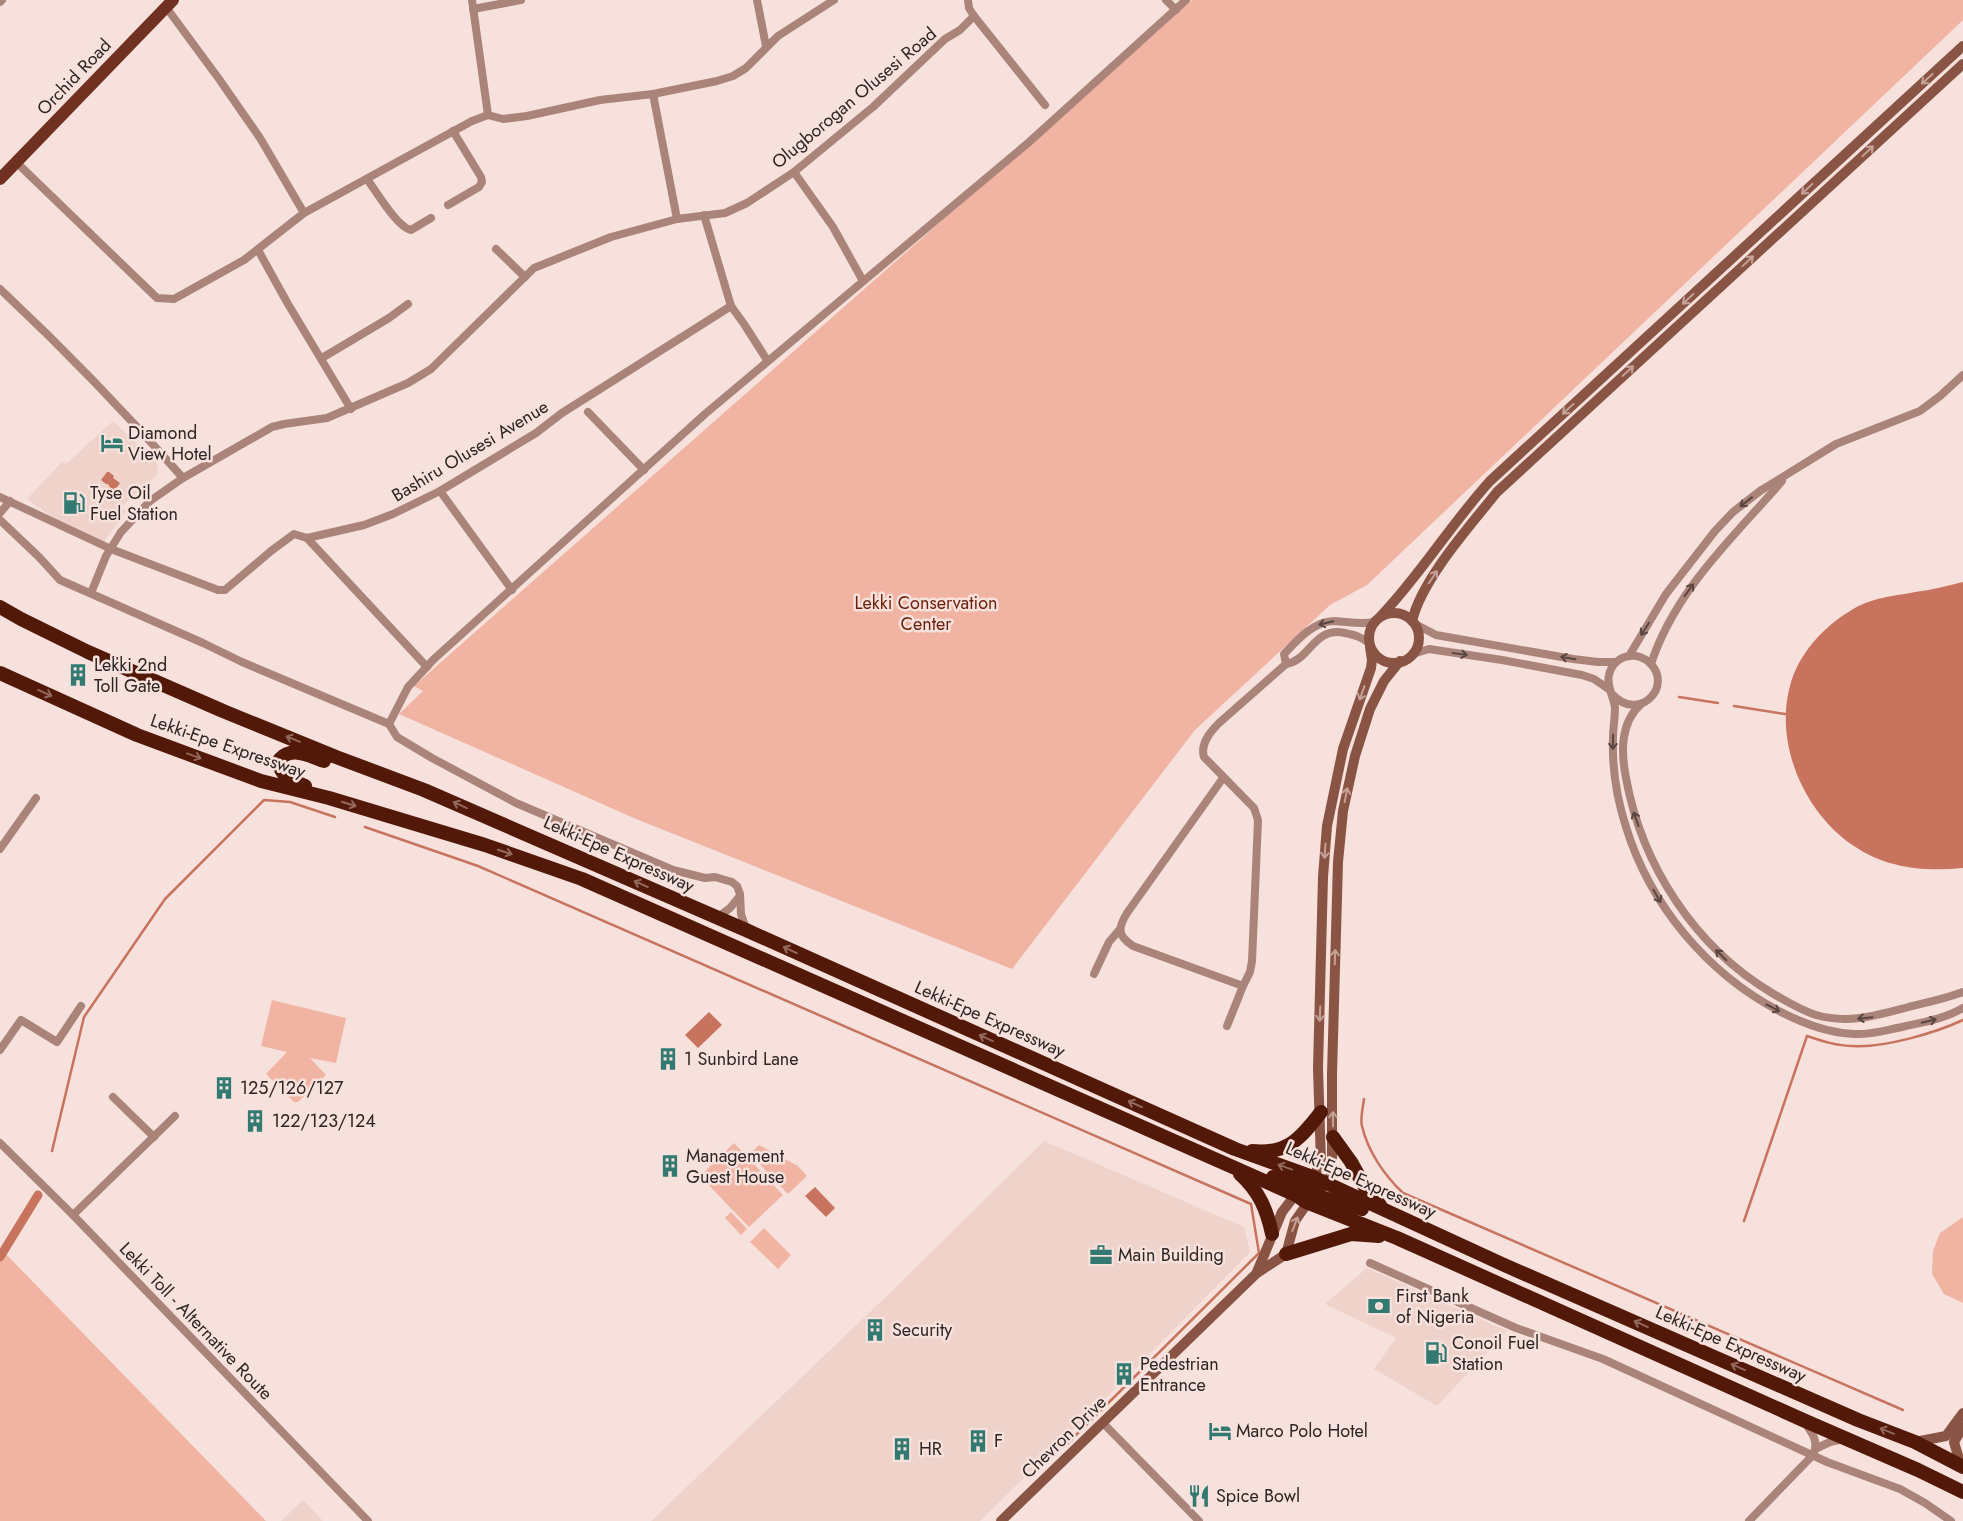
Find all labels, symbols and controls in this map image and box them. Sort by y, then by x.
street label: Olugborogan Olusesi Road [766,21,942,175]
street label: Orchid Road [31,33,117,121]
one-way arrow [1920,73,1933,85]
one-way arrow [1861,145,1874,157]
one-way arrow [1801,183,1814,195]
one-way arrow [1741,255,1754,267]
one-way arrow [1681,293,1694,305]
one-way arrow [1622,365,1634,377]
street label: Bashiru Olusesi Avenue [387,394,553,508]
one-way arrow [1562,403,1574,415]
place label: Diamond View Hotel [128,420,212,467]
hotel icon: Diamond View Hotel [99,430,125,456]
place label: Tyse Oil Fuel Station [90,480,178,527]
fuel station icon: Tyse Oil Fuel Station [61,490,87,516]
one-way arrow [1740,497,1753,508]
one-way arrow [1428,570,1438,584]
one-way arrow [1684,583,1694,597]
park label: Lekki Conservation Center [855,590,998,637]
one-way arrow [1319,619,1335,628]
one-way arrow [1640,621,1650,635]
one-way arrow [1452,649,1468,659]
place label: Lekki 2nd Toll Gate [94,652,167,699]
one-way arrow [1560,652,1576,662]
building icon: Lekki 2nd Toll Gate [65,662,91,688]
one-way arrow [1357,685,1366,701]
one-way arrow [37,688,52,698]
street label: Lekki-Epe Expressway [147,707,309,785]
one-way arrow [286,734,301,743]
one-way arrow [1608,734,1618,750]
one-way arrow [186,752,201,761]
one-way arrow [1342,787,1352,803]
one-way arrow [341,800,357,810]
one-way arrow [453,800,468,810]
street label: Lekki-Epe Expressway [539,809,699,899]
one-way arrow [1631,812,1641,827]
one-way arrow [1320,843,1330,859]
one-way arrow [496,847,512,857]
one-way arrow [634,879,649,889]
one-way arrow [1653,888,1663,903]
one-way arrow [783,945,798,955]
one-way arrow [1331,949,1340,965]
one-way arrow [1715,949,1727,962]
street label: Lekki-Epe Expressway [910,974,1070,1064]
one-way arrow [1765,1003,1780,1013]
one-way arrow [1315,1005,1325,1021]
one-way arrow [1858,1013,1874,1023]
one-way arrow [1920,1016,1936,1025]
one-way arrow [979,1032,994,1042]
building icon: 1 Sunbird Lane [655,1046,681,1072]
place label: 1 Sunbird Lane [684,1046,799,1072]
building icon: 125/126/127 [211,1075,237,1101]
place label: 125/126/127 [240,1075,344,1101]
one-way arrow [1128,1099,1143,1108]
building icon: 122/123/124 [242,1108,268,1134]
place label: 122/123/124 [272,1108,376,1134]
one-way arrow [1328,1112,1338,1128]
street label: Lekki-Epe Expressway [1281,1135,1441,1225]
place label: Management Guest House [686,1143,785,1190]
building icon: Management Guest House [657,1153,683,1179]
one-way arrow [1277,1161,1293,1171]
one-way arrow [1291,1217,1301,1232]
street label: Lekki Toll - Alternative Route [113,1236,279,1406]
office icon: Main Building [1088,1242,1114,1268]
place label: Main Building [1118,1242,1224,1268]
place label: First Bank of Nigeria [1396,1283,1474,1330]
bank icon: First Bank of Nigeria [1366,1293,1392,1319]
street label: Lekki-Epe Expressway [1651,1299,1811,1389]
building icon: Security [862,1317,888,1343]
place label: Security [892,1317,952,1343]
one-way arrow [1634,1319,1649,1329]
place label: Conoil Fuel Station [1452,1330,1539,1377]
fuel station icon: Conoil Fuel Station [1423,1340,1449,1366]
place label: Pedestrian Entrance [1140,1351,1219,1398]
building icon: Pedestrian Entrance [1111,1361,1137,1387]
one-way arrow [1731,1362,1746,1372]
street label: Chevron Drive [1016,1390,1112,1484]
hotel icon: Marco Polo Hotel [1207,1418,1233,1444]
place label: Marco Polo Hotel [1236,1418,1368,1444]
one-way arrow [1880,1426,1895,1436]
building icon: F [965,1428,991,1454]
place label: F [994,1428,1003,1454]
building icon: HR [889,1436,915,1462]
place label: HR [919,1436,942,1462]
restaurant icon: Spice Bowl [1186,1483,1212,1509]
place label: Spice Bowl [1216,1483,1300,1509]

